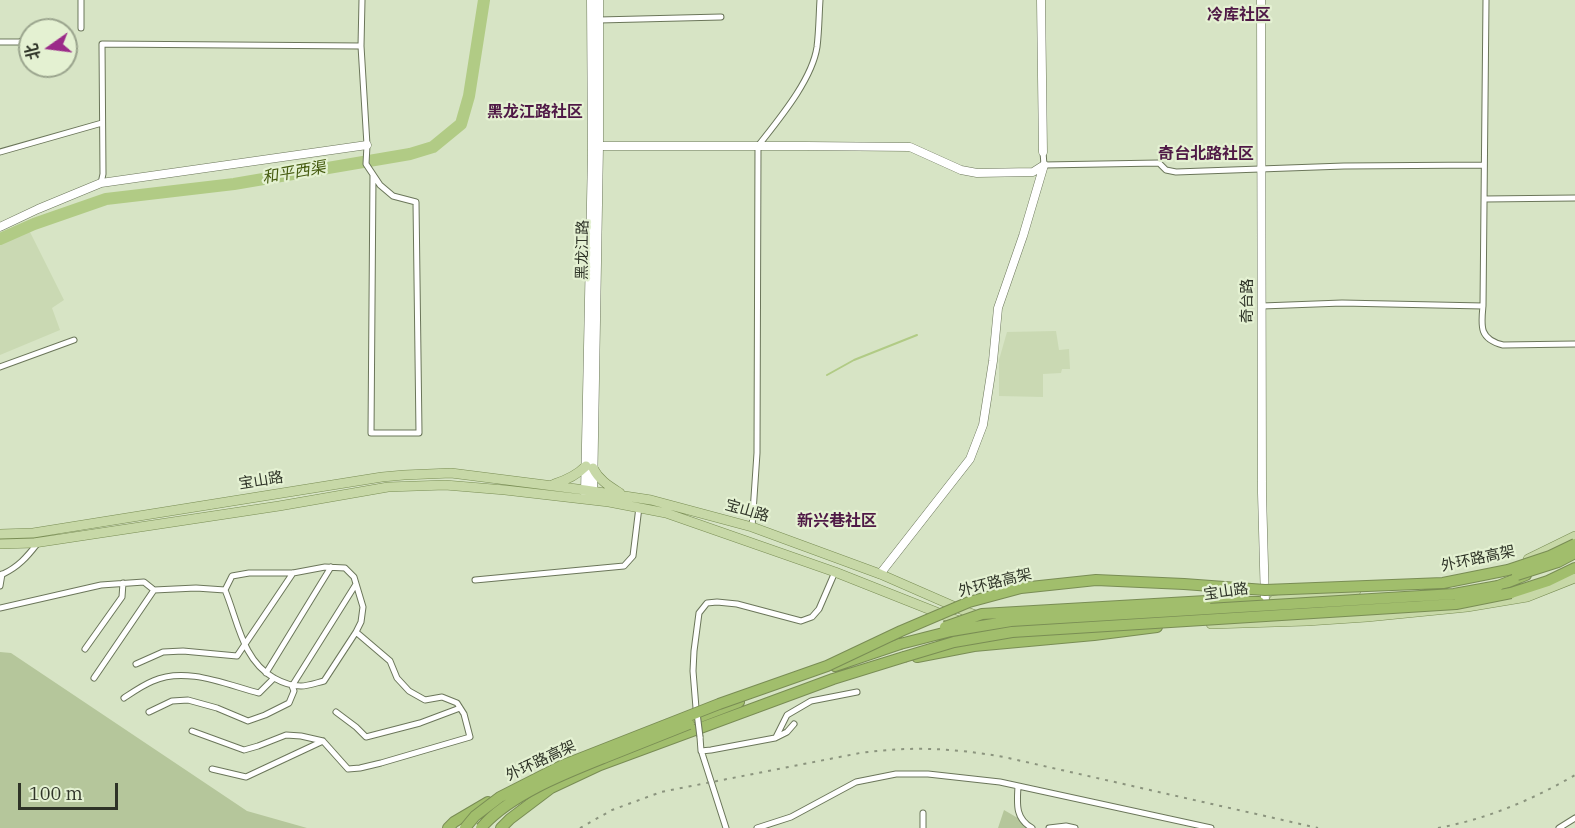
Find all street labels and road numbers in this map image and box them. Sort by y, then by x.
street label: 黑龙江路 [573,220,593,280]
street label: 奇台路 [1239,279,1257,323]
street label: 宝山路 [237,469,285,493]
street label: 宝山路 [723,496,771,526]
street label: 外环路高架 [1439,542,1517,576]
street label: 外环路高架 [956,565,1034,601]
street label: 宝山路 [1202,580,1250,604]
street label: 外环路高架 [503,737,579,785]

